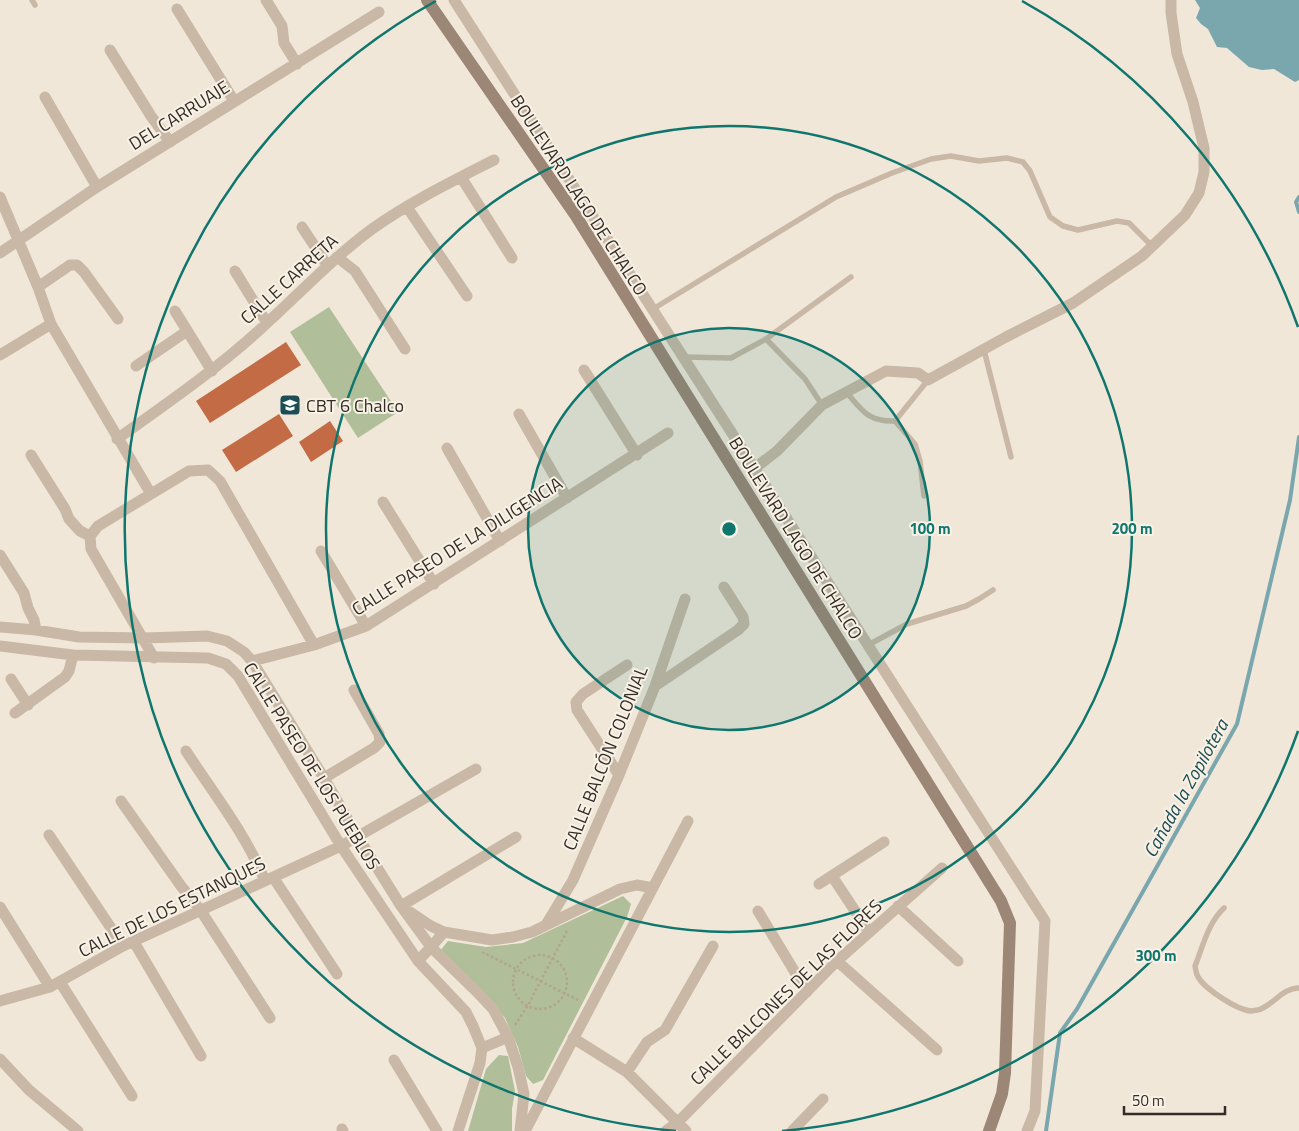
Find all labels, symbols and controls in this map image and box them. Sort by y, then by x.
street label: DEL CARRUAJE [123,73,235,157]
street label: BOULEVARD LAGO DE CHALCO [504,89,654,301]
street label: CALLE CARRETA [234,227,344,330]
place label: CBT 6 Chalco [306,392,404,419]
school or university icon: CBT 6 Chalco [278,393,302,417]
street label: BOULEVARD LAGO DE CHALCO [722,431,870,645]
street label: CALLE PASEO DE LA DILIGENCIA [346,470,568,622]
text: 100 m [909,517,951,540]
text: 200 m [1111,517,1153,540]
centre of rings [720,520,738,538]
street label: CALLE PASEO DE LOS PUEBLOS [237,657,387,875]
street label: CALLE BALCÓN COLONIAL [556,661,655,854]
water label: Cañada la Zopilotera [1135,712,1236,862]
street label: CALLE DE LOS ESTANQUES [74,850,270,964]
street label: CALLE BALCONES DE LAS FLORES [684,893,888,1091]
text: 300 m [1135,944,1177,967]
scale bar [1124,1084,1225,1116]
text: 50 m [1132,1089,1165,1112]

